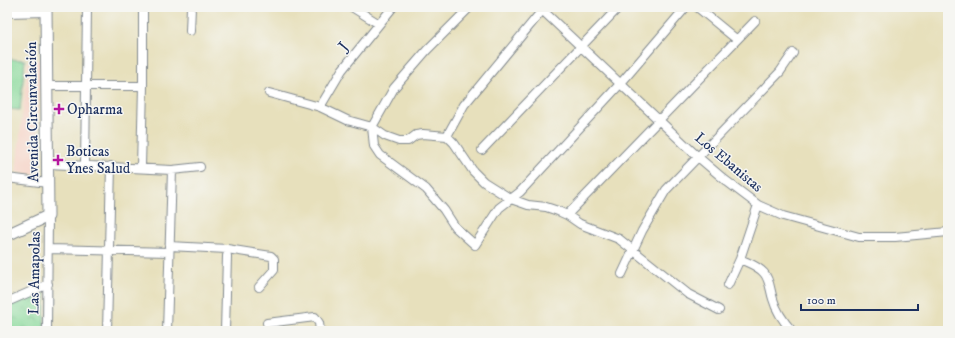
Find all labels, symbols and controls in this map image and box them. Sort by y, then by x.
street label: J [333,38,353,56]
street label: Avenida Circunvalación [22,41,43,183]
place label: Opharma [67,100,123,119]
marker: Opharma [54,104,64,114]
street label: Los Ebanistas [691,128,767,196]
place label: Boticas Ynes Salud [66,142,131,178]
marker: Boticas Ynes Salud [53,155,63,165]
street label: Las Amapolas [24,231,45,315]
scale bar [801,286,918,312]
text: 100 m [807,293,836,308]

